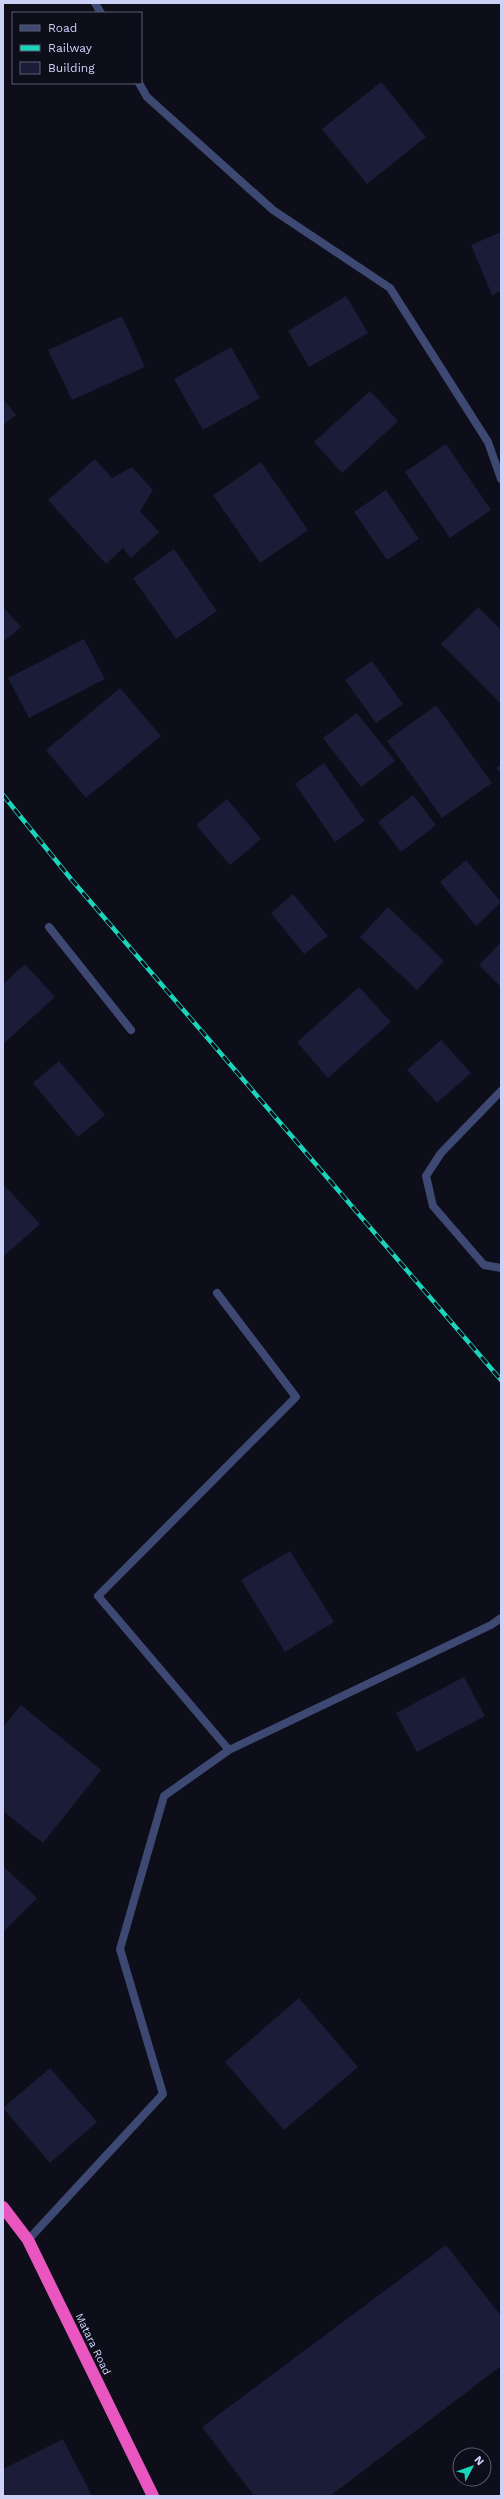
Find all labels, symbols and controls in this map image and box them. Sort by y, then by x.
legend [12,12,142,84]
text: Road [48,21,77,35]
text: Railway [48,41,93,55]
text: Building [48,61,95,75]
street label: Matara Road [72,2311,114,2377]
north arrow [452,2447,492,2487]
text: N [472,2453,487,2468]

